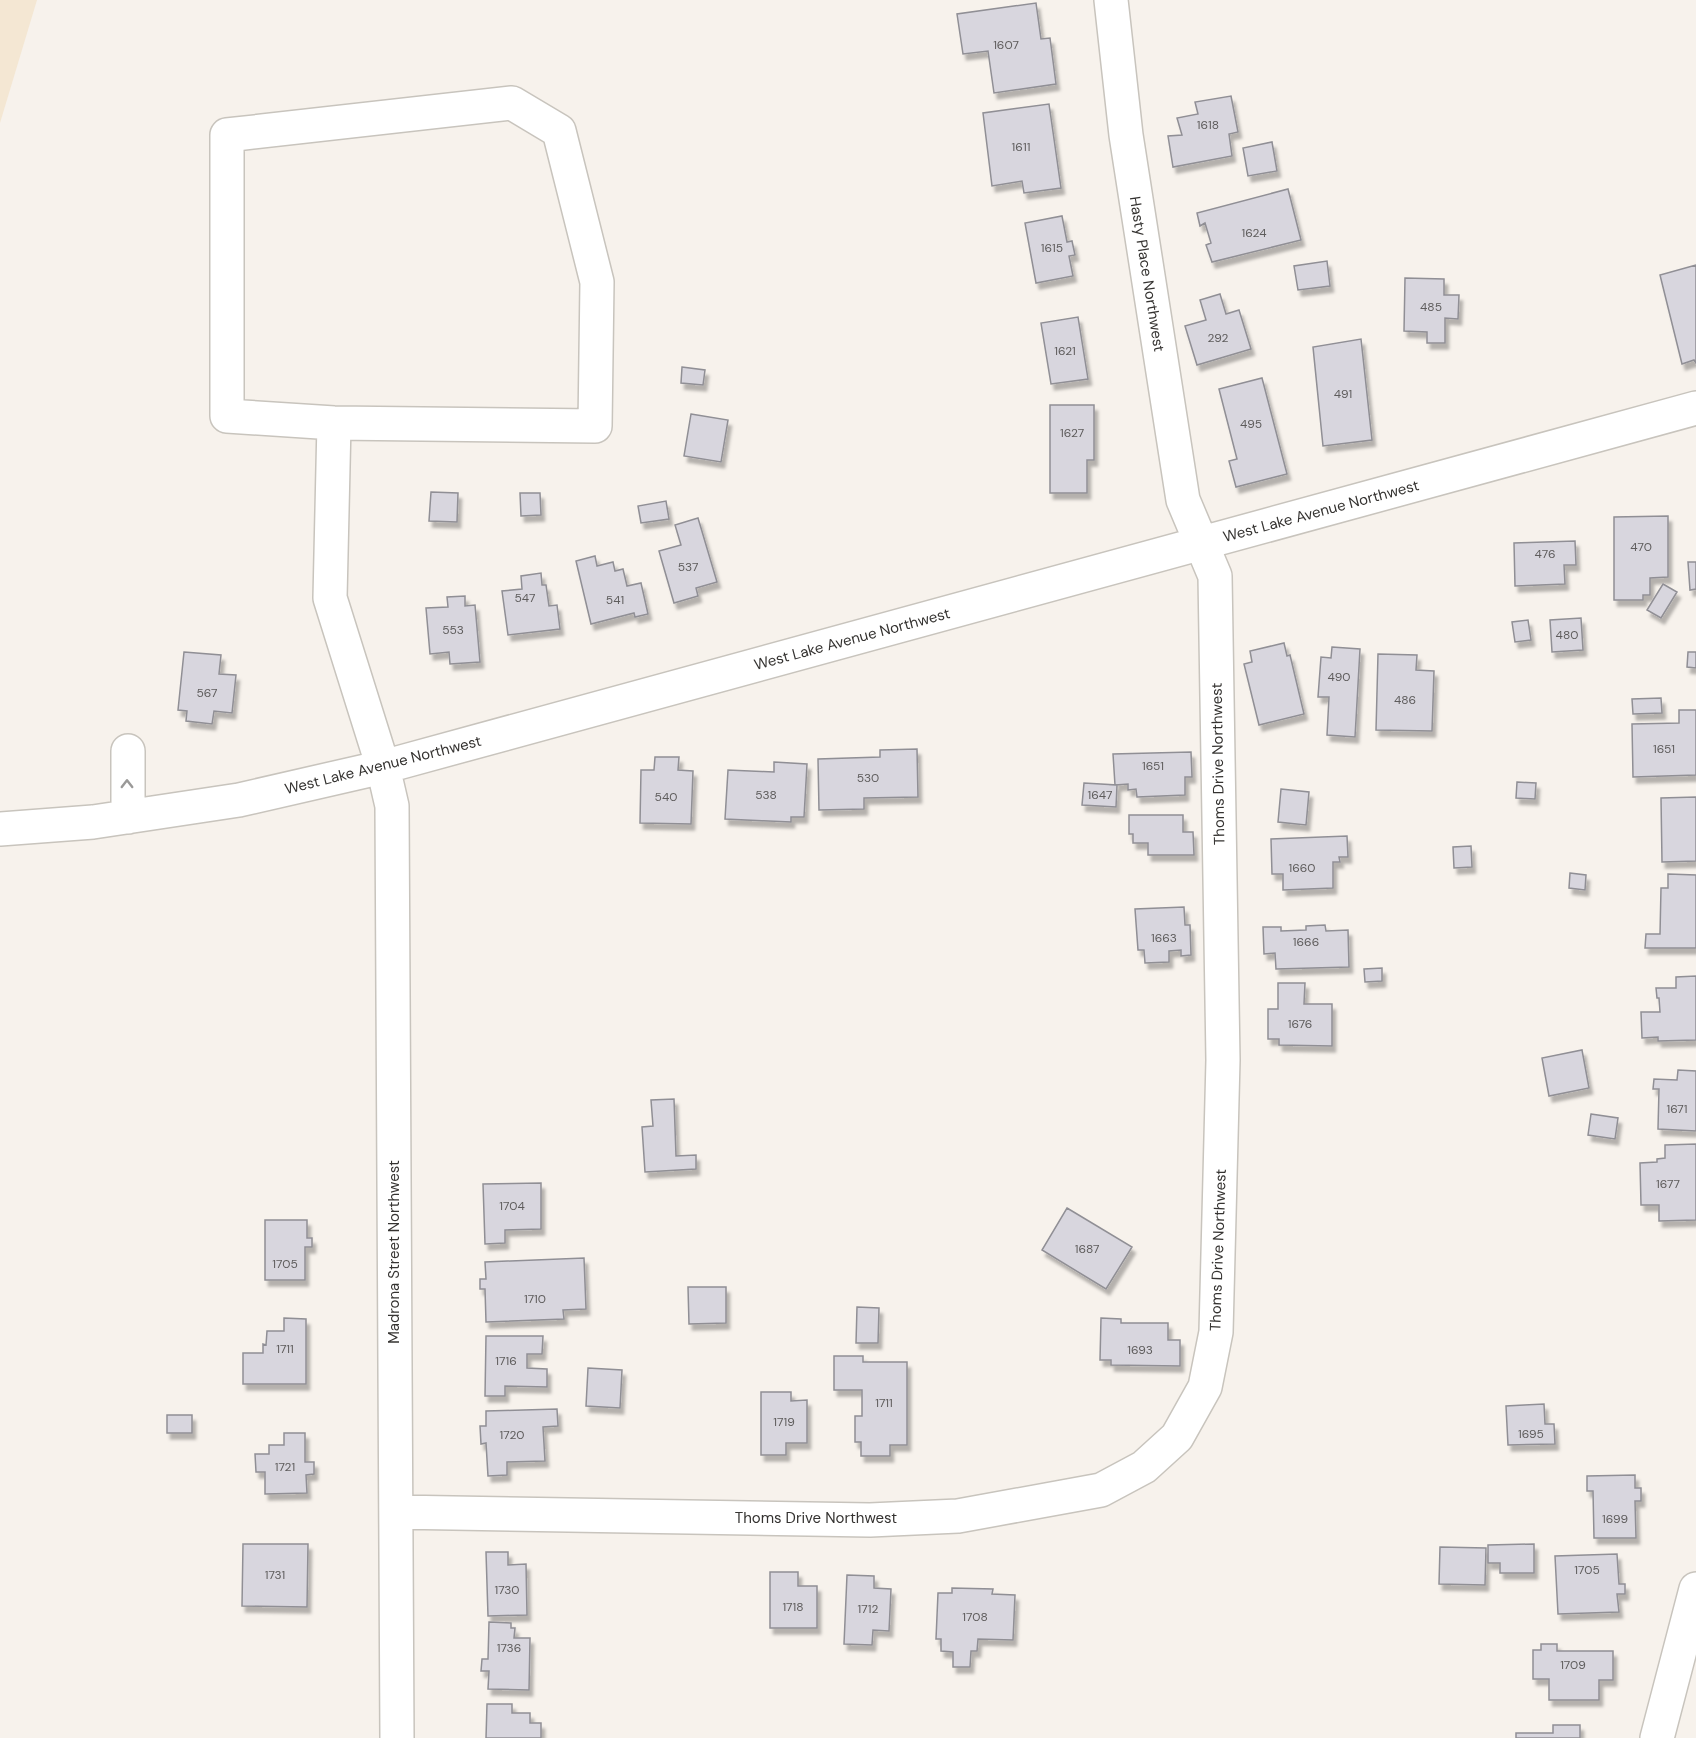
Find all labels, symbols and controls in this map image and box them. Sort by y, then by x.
house number: 1607 [993,37,1019,53]
house number: 1618 [1197,117,1219,133]
house number: 1611 [1012,139,1030,155]
street label: Hasty Place Northwest [1125,195,1169,353]
house number: 1624 [1242,225,1266,241]
house number: 1615 [1041,240,1063,256]
house number: 485 [1420,299,1442,315]
house number: 292 [1207,330,1229,346]
house number: 1621 [1054,343,1076,359]
house number: 491 [1334,386,1352,402]
house number: 495 [1240,416,1262,432]
house number: 1627 [1060,425,1084,441]
street label: West Lake Avenue Northwest [1221,475,1421,547]
house number: 470 [1630,539,1652,555]
house number: 476 [1535,546,1555,562]
house number: 537 [678,559,698,575]
house number: 547 [514,590,536,606]
house number: 541 [606,592,624,608]
street label: West Lake Avenue Northwest [752,603,952,675]
house number: 553 [442,622,464,638]
house number: 480 [1556,627,1578,643]
house number: 490 [1327,669,1351,685]
street label: Thoms Drive Northwest [1207,683,1229,845]
house number: 567 [197,685,217,701]
house number: 486 [1394,692,1416,708]
street label: West Lake Avenue Northwest [283,731,484,799]
house number: 1651 [1653,741,1675,757]
house number: 1651 [1142,758,1164,774]
house number: 530 [857,770,879,786]
one-way arrow [121,779,133,788]
house number: 538 [755,787,777,803]
house number: 1647 [1088,787,1112,803]
house number: 540 [655,789,677,805]
house number: 1660 [1288,860,1316,876]
house number: 1663 [1151,930,1177,946]
house number: 1666 [1293,934,1319,950]
house number: 1676 [1288,1016,1312,1032]
house number: 1671 [1666,1101,1688,1117]
street label: Madrona Street Northwest [384,1160,404,1344]
street label: Thoms Drive Northwest [1205,1168,1231,1332]
house number: 1677 [1656,1176,1680,1192]
house number: 1704 [499,1198,525,1214]
house number: 1687 [1075,1241,1099,1257]
house number: 1705 [272,1256,298,1272]
house number: 1710 [524,1291,546,1307]
house number: 1711 [276,1341,294,1357]
house number: 1693 [1127,1342,1153,1358]
house number: 1716 [495,1353,517,1369]
house number: 1711 [875,1395,893,1411]
house number: 1719 [773,1414,795,1430]
house number: 1695 [1518,1426,1544,1442]
house number: 1720 [500,1427,524,1443]
house number: 1721 [275,1459,295,1475]
street label: Thoms Drive Northwest [735,1508,897,1528]
house number: 1699 [1602,1511,1628,1527]
house number: 1705 [1574,1562,1600,1578]
house number: 1731 [265,1567,285,1583]
house number: 1730 [494,1582,520,1598]
house number: 1718 [782,1599,804,1615]
house number: 1712 [858,1601,879,1617]
house number: 1708 [962,1609,988,1625]
house number: 1736 [497,1640,521,1656]
house number: 1709 [1560,1657,1586,1673]

